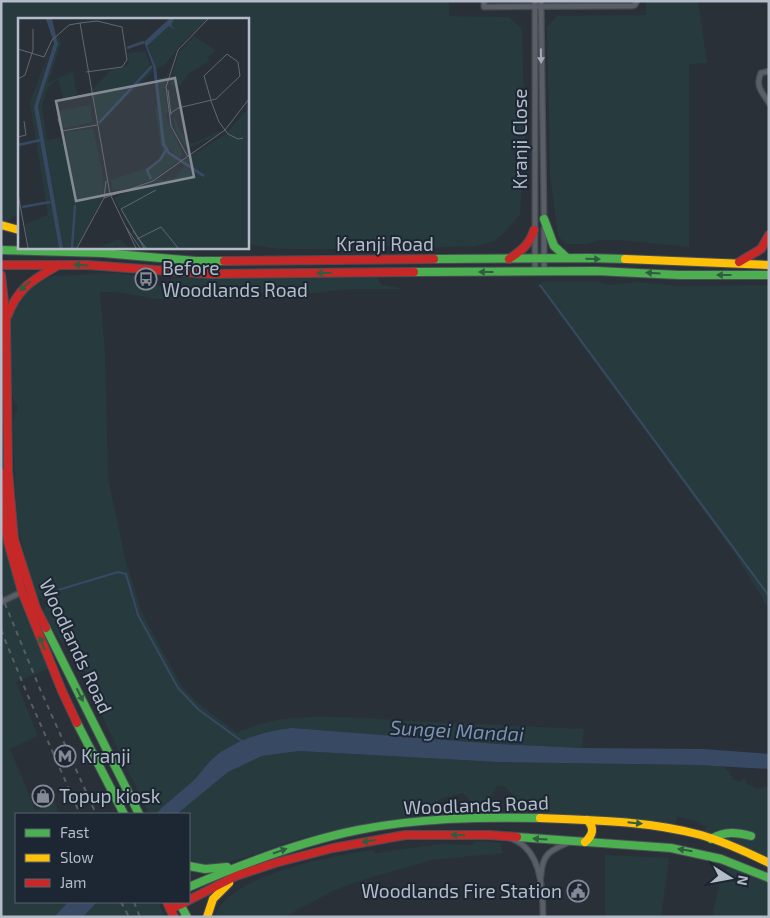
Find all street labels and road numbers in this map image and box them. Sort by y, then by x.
street label: Kranji Close [508,88,531,190]
street label: Kranji Road [336,232,434,255]
street label: Woodlands Road [35,575,118,717]
street label: Woodlands Road [403,790,549,819]

